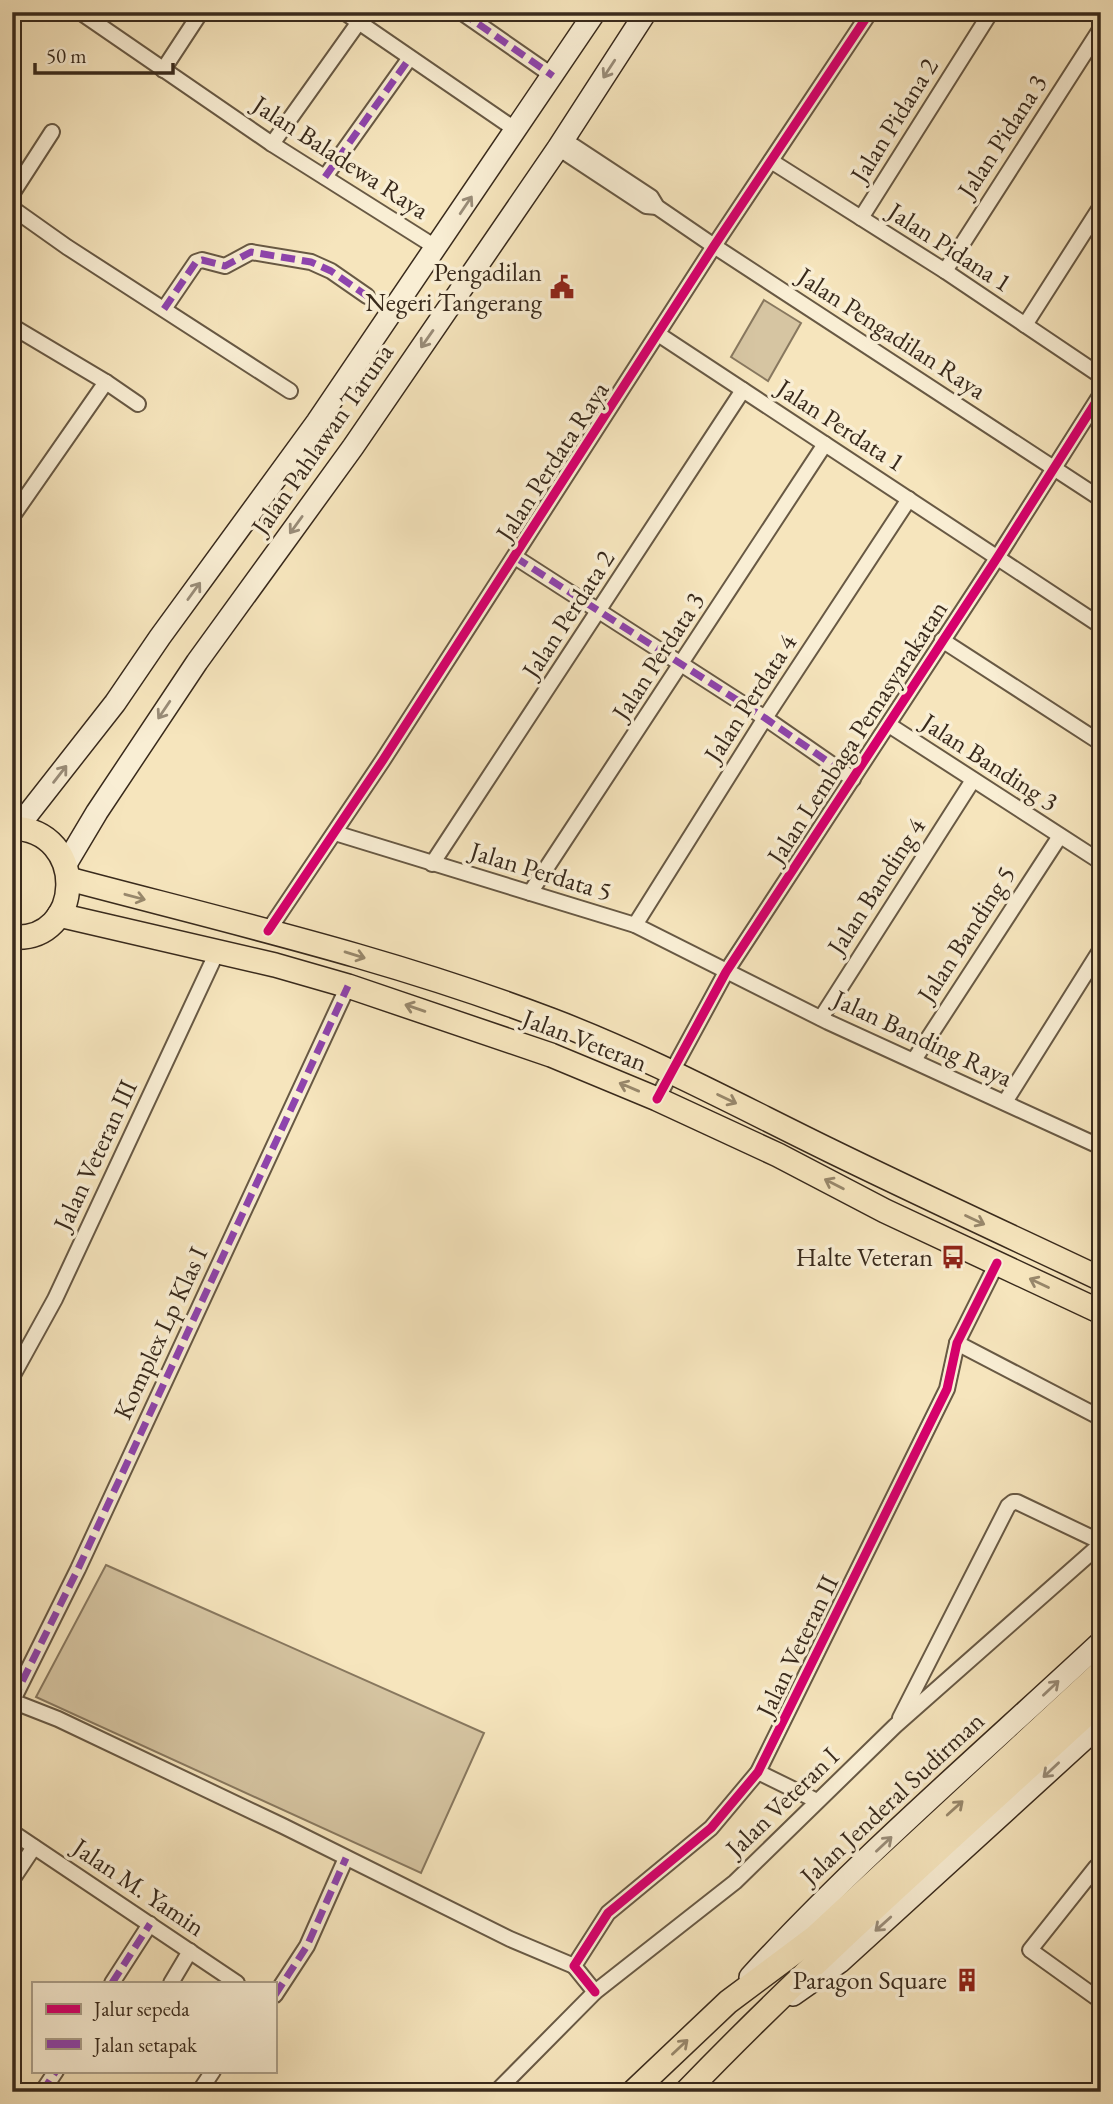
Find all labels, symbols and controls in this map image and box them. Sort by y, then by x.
scale bar [35,32,173,76]
text: 50 m [46,42,87,69]
street label: Jalan Pidana 2 [841,51,946,190]
one-way arrow [602,59,616,79]
street label: Jalan Pidana 3 [948,68,1055,206]
street label: Jalan Baladewa Raya [245,86,436,227]
street label: Jalan Pidana 1 [880,193,1018,300]
one-way arrow [459,196,473,215]
place label: Pengadilan Negeri Tangerang [365,255,543,319]
street label: Jalan Pengadilan Raya [789,258,993,407]
public building icon: Pengadilan Negeri Tangerang [548,273,576,301]
one-way arrow [420,329,434,348]
street label: Jalan Pahlawan Taruna [242,336,401,543]
street label: Jalan Perdata 1 [769,370,912,479]
street label: Jalan Perdata Raya [487,374,617,549]
one-way arrow [289,515,303,534]
street label: Jalan Perdata 2 [513,543,622,686]
one-way arrow [187,582,201,601]
street label: Jalan Perdata 3 [603,585,712,728]
street label: Jalan Lembaga Pemasyarakatan [758,594,955,872]
street label: Jalan Perdata 4 [695,627,804,770]
one-way arrow [157,700,171,720]
street label: Jalan Banding 3 [913,704,1065,819]
one-way arrow [52,766,67,784]
street label: Jalan Banding 4 [818,811,933,963]
street label: Jalan Perdata 5 [464,833,616,909]
street label: Jalan Banding 5 [908,859,1023,1011]
one-way arrow [124,891,146,904]
one-way arrow [344,950,366,963]
street label: Jalan Banding Raya [826,981,1019,1095]
street label: Jalan Veteran [516,1000,652,1079]
one-way arrow [404,1001,426,1014]
street label: Jalan Veteran III [44,1074,145,1238]
one-way arrow [618,1079,640,1092]
one-way arrow [716,1093,737,1107]
one-way arrow [824,1177,845,1191]
one-way arrow [964,1214,985,1227]
place label: Halte Veteran [796,1240,933,1274]
street label: Komplex Lp Klas I [105,1241,215,1425]
bus stop icon: Halte Veteran [939,1243,967,1271]
one-way arrow [1029,1275,1050,1289]
street label: Jalan Veteran II [747,1569,846,1724]
one-way arrow [1042,1680,1059,1697]
street label: Jalan Jenderal Sudirman [791,1704,991,1893]
street label: Jalan Veteran I [717,1739,846,1866]
one-way arrow [1042,1762,1060,1778]
one-way arrow [946,1800,964,1816]
street label: Jalan M. Yamin [65,1829,212,1944]
one-way arrow [875,1835,892,1852]
one-way arrow [875,1915,892,1932]
place label: Paragon Square [793,1963,947,1997]
building icon: Paragon Square [953,1966,981,1994]
legend [32,1982,276,2072]
text: Jalur sepeda [92,1995,190,2022]
text: Jalan setapak [92,2031,198,2058]
one-way arrow [671,2039,689,2055]

